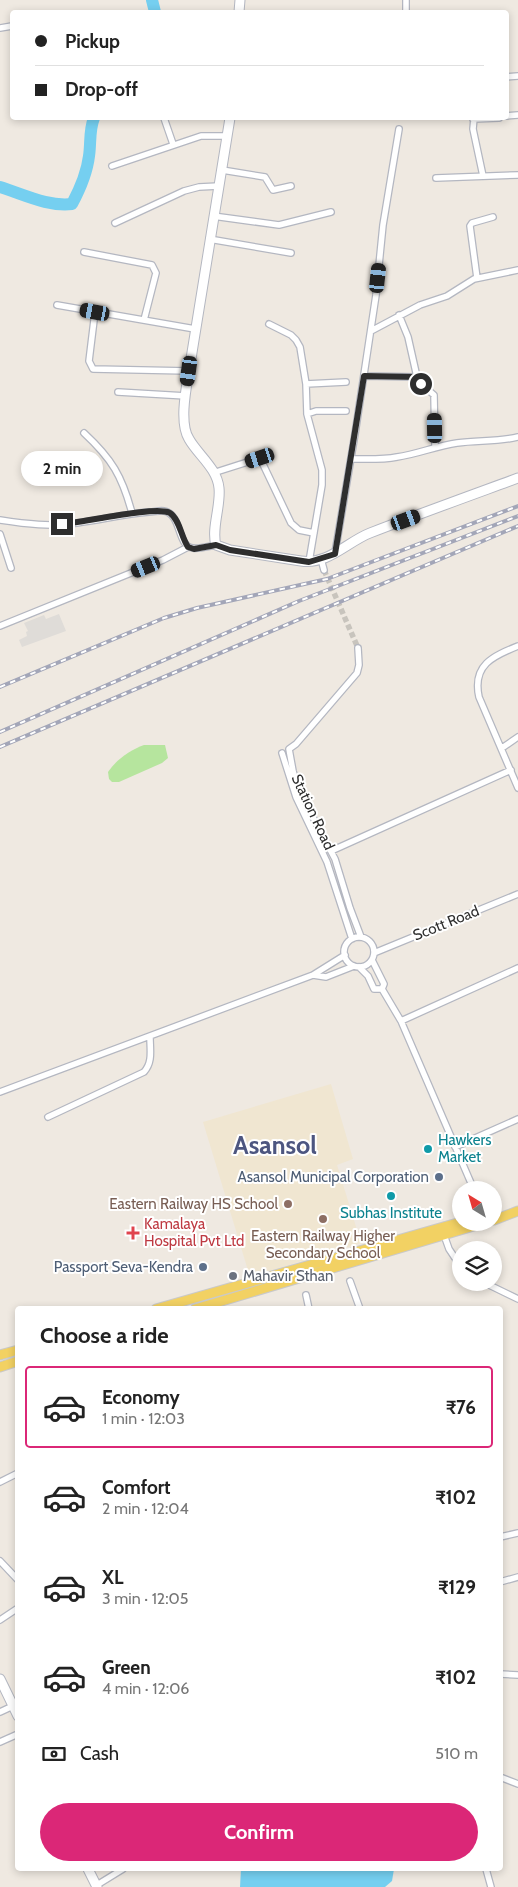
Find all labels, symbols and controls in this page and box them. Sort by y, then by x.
text: Pickup [65,30,120,53]
text: Drop-off [65,78,138,101]
car [368,262,387,294]
car [78,302,111,322]
car [179,355,198,387]
route start [410,373,432,395]
car [427,413,442,443]
car [243,446,276,470]
callout: 2 min [21,452,103,486]
text: 2 min [43,459,81,478]
car [389,508,422,532]
route end [51,513,73,535]
car [129,554,162,580]
street label: Station Road [288,771,338,853]
street label: Scott Road [410,902,482,944]
district label: Asansol [233,1130,317,1160]
place label: Hawkers Market [438,1131,491,1166]
marker: Hawkers Market [422,1143,434,1155]
place label: Asansol Municipal Corporation [238,1168,429,1186]
marker: Asansol Municipal Corporation [433,1171,445,1183]
north arrow [452,1181,502,1231]
map controls [452,1181,502,1291]
marker: Subhas Institute [385,1190,397,1202]
place label: Eastern Railway HS School [109,1195,278,1213]
marker: Eastern Railway HS School [282,1198,294,1210]
place label: Subhas Institute [340,1204,442,1222]
marker: Eastern Railway Higher Secondary School [317,1213,329,1225]
place label: Kamalaya Hospital Pvt Ltd [144,1215,244,1250]
marker: Kamalaya Hospital Pvt Ltd [126,1226,140,1240]
place label: Eastern Railway Higher Secondary School [251,1227,395,1262]
button: layers [452,1241,502,1291]
place label: Passport Seva-Kendra [54,1258,194,1276]
marker: Passport Seva-Kendra [197,1261,209,1273]
place label: Mahavir Sthan [243,1267,333,1285]
marker: Mahavir Sthan [227,1270,239,1282]
text: Choose a ride [40,1322,169,1349]
icon: car [42,1385,87,1430]
text: Economy [102,1386,180,1409]
text: ₹76 [446,1396,476,1419]
text: 1 min · 12:03 [102,1409,185,1428]
icon: car [42,1475,87,1520]
text: Comfort [102,1476,171,1499]
text: ₹102 [435,1486,476,1509]
text: 2 min · 12:04 [102,1499,189,1518]
icon: car [42,1565,87,1610]
text: XL [102,1566,123,1589]
text: ₹129 [438,1576,476,1599]
text: 3 min · 12:05 [102,1589,188,1608]
icon: car [42,1655,87,1700]
text: Green [102,1656,151,1679]
text: ₹102 [435,1666,476,1689]
text: 4 min · 12:06 [102,1679,189,1698]
icon: cash [40,1740,68,1768]
text: Cash [80,1742,119,1765]
text: 510 m [435,1744,478,1763]
button: Confirm [40,1803,478,1861]

